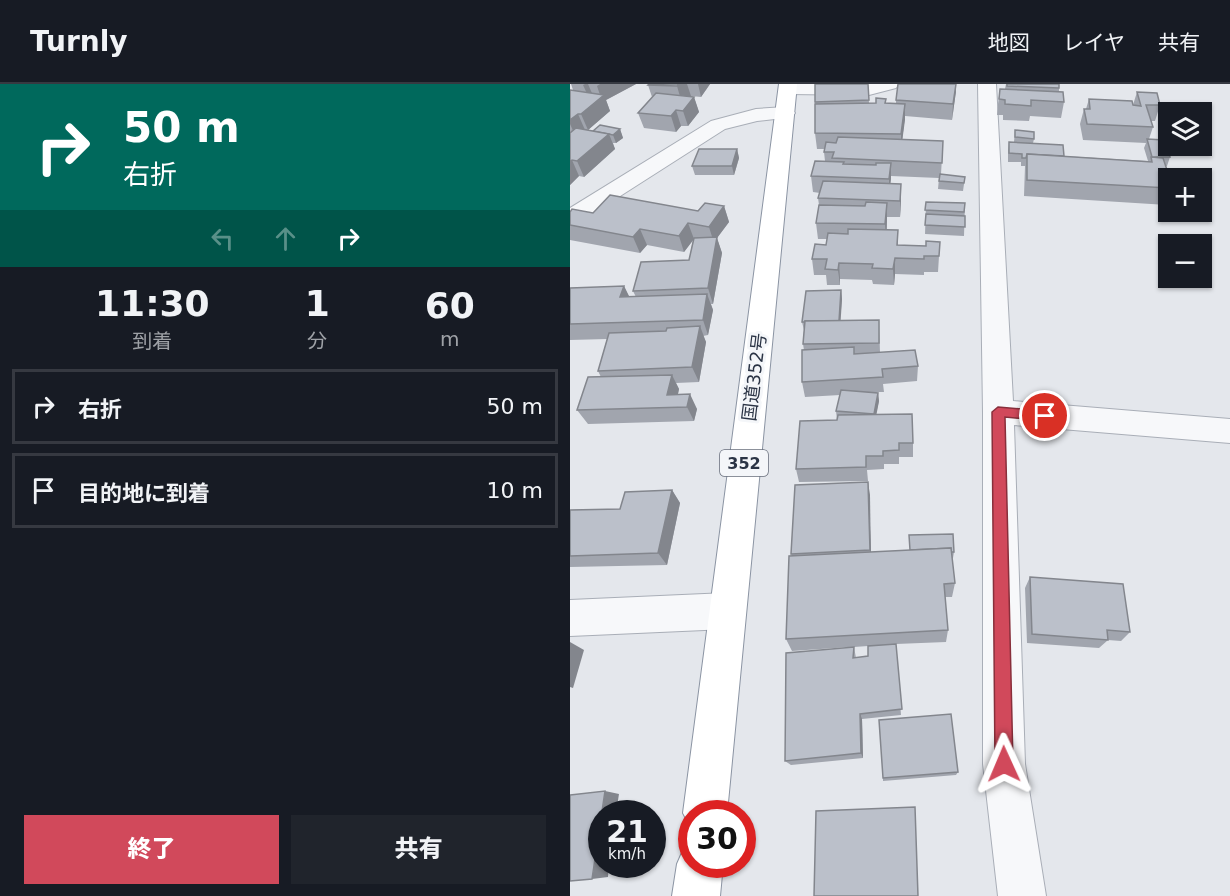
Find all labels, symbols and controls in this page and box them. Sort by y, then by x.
text: Turnly [30,25,128,58]
text: 地図 [988,31,1030,55]
text: レイヤ [1063,31,1125,55]
text: 共有 [1158,31,1200,55]
map controls [1158,102,1212,288]
button: layers [1158,102,1212,156]
text: 50 m [123,103,240,152]
icon: right [24,108,102,186]
text: 右折 [123,159,177,190]
button: + [1158,168,1212,222]
icon: left [206,222,239,255]
icon: ahead [269,222,302,255]
icon: right [332,222,365,255]
button: − [1158,234,1212,288]
text: 11:30 [95,283,210,324]
text: 1 [305,283,330,324]
text: 60 [425,285,475,326]
text: m [440,327,460,351]
text: 到着 [132,329,172,353]
text: 分 [307,329,327,353]
street label: 国道352号 [738,332,770,422]
icon: right [27,390,60,423]
pin [1019,390,1070,441]
text: 50 m [487,394,543,419]
text: 右折 [78,397,122,422]
icon: arrive [1028,399,1061,432]
road number: 352 [720,450,768,476]
icon: arrive [27,474,60,507]
text: 10 m [487,478,543,503]
text: 目的地に到着 [78,481,210,506]
position arrow [972,732,1036,796]
speed limit sign: 30 [678,800,756,878]
text: 21 [606,814,648,849]
button: 終了 [24,815,279,884]
button: 共有 [291,815,546,884]
text: km/h [608,845,646,863]

